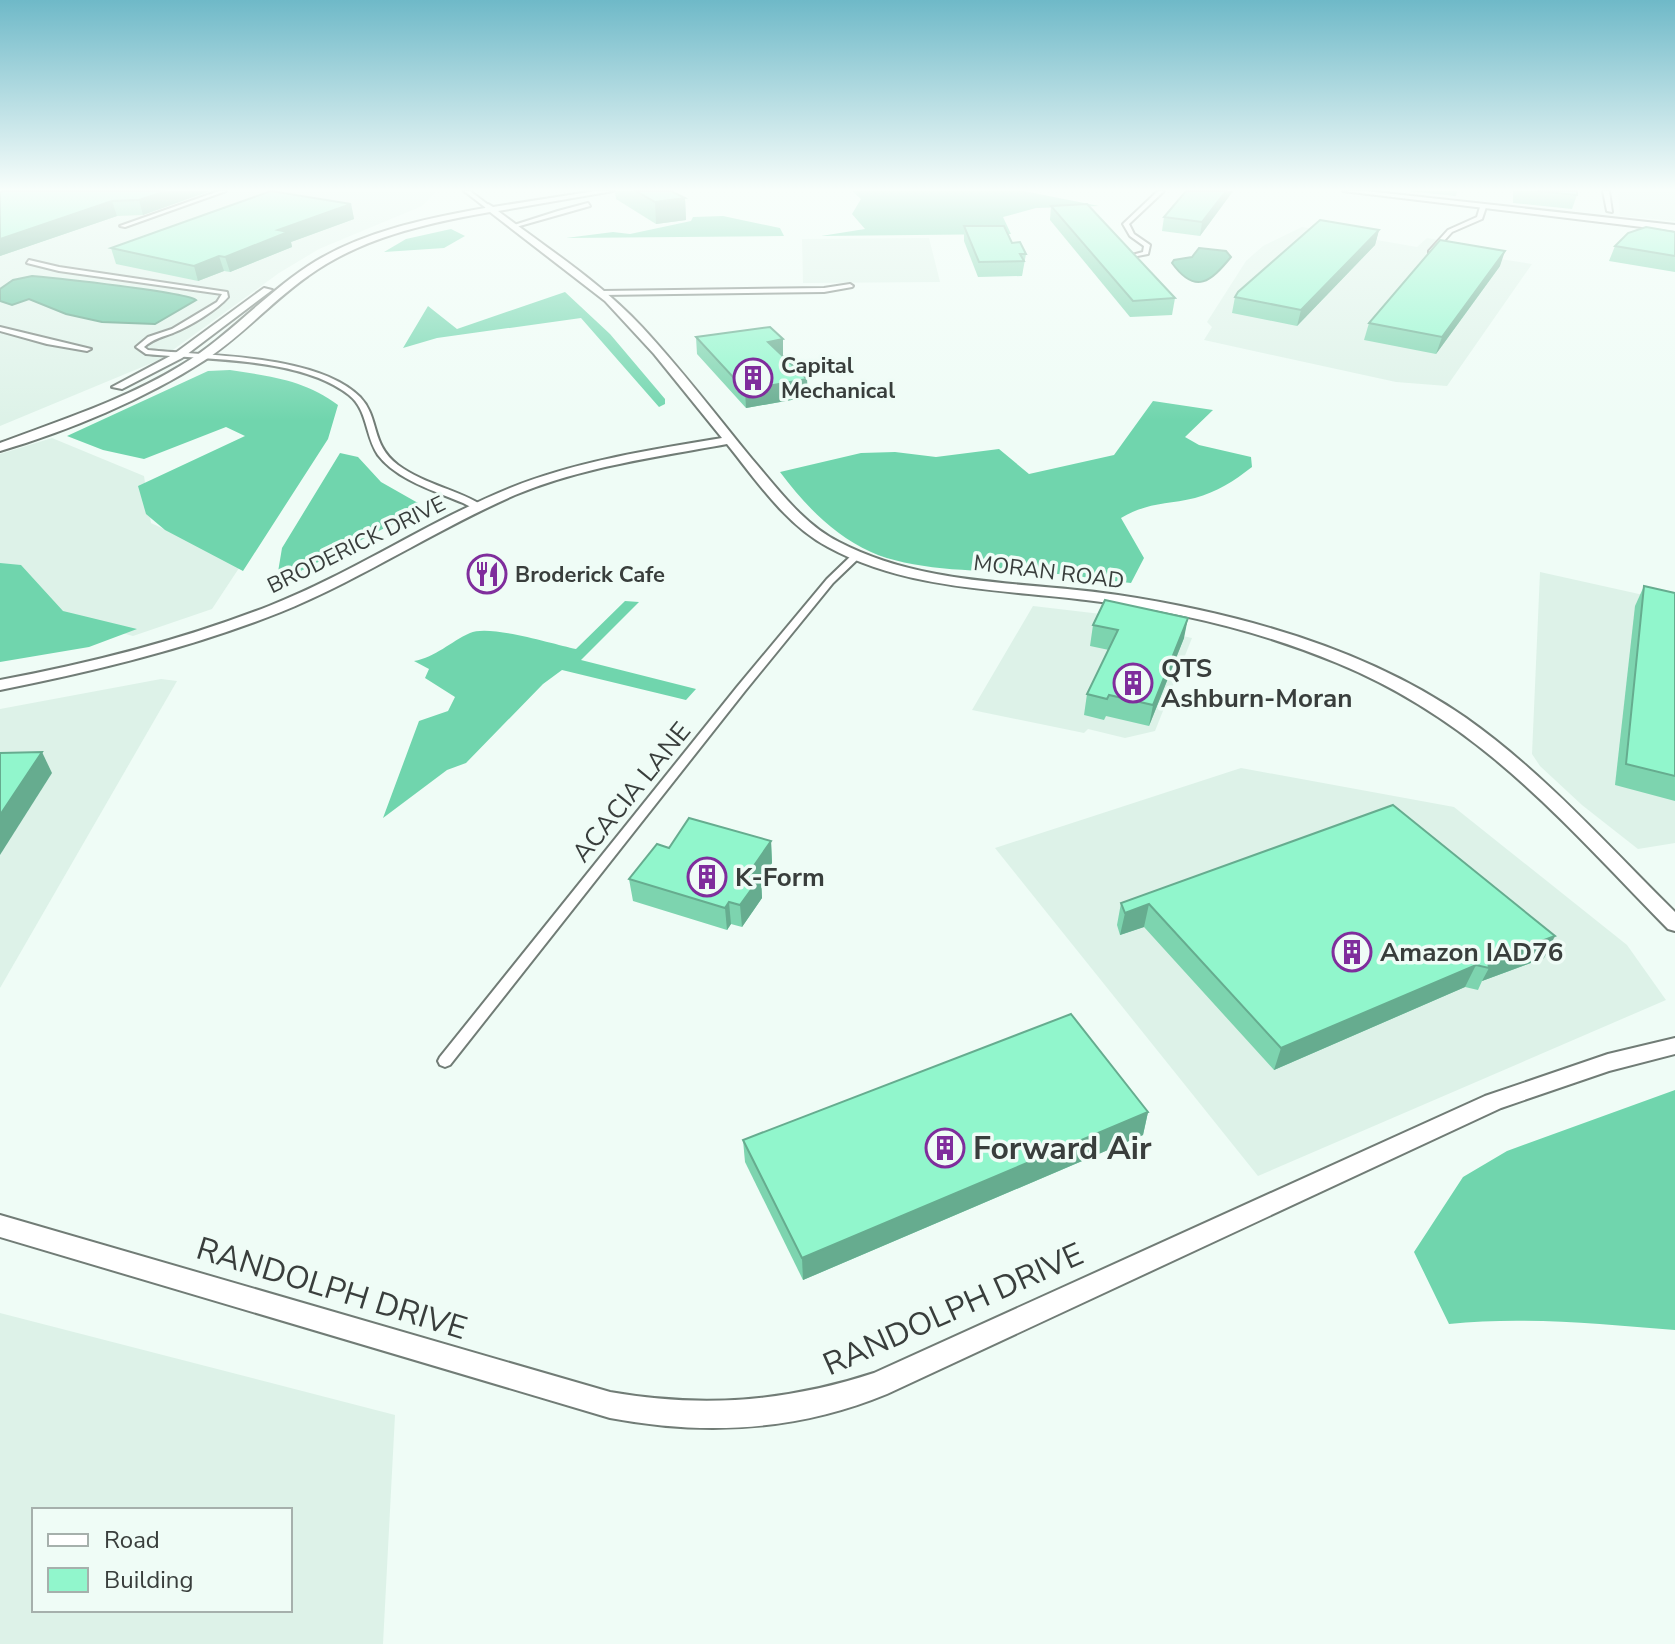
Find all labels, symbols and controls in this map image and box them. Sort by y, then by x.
place label: Capital Mechanical [781,351,895,406]
building icon: Capital Mechanical [732,357,774,399]
street label: BRODERICK DRIVE [262,489,451,601]
street label: MORAN ROAD [972,548,1126,596]
restaurant icon: Broderick Cafe [466,553,508,595]
place label: Broderick Cafe [515,560,665,590]
place label: QTS Ashburn-Moran [1161,651,1352,716]
building icon: QTS Ashburn-Moran [1112,662,1154,704]
street label: ACACIA LANE [564,715,699,870]
building icon: K-Form [686,856,728,898]
place label: K-Form [735,860,825,895]
building icon: Amazon IAD76 [1331,931,1373,973]
place label: Amazon IAD76 [1380,935,1563,970]
building icon: Forward Air [924,1127,966,1169]
place label: Forward Air [973,1127,1152,1170]
street label: RANDOLPH DRIVE [191,1227,472,1350]
street label: RANDOLPH DRIVE [816,1233,1090,1386]
legend [32,1508,292,1612]
text: Road [104,1524,160,1556]
text: Building [104,1564,194,1596]

